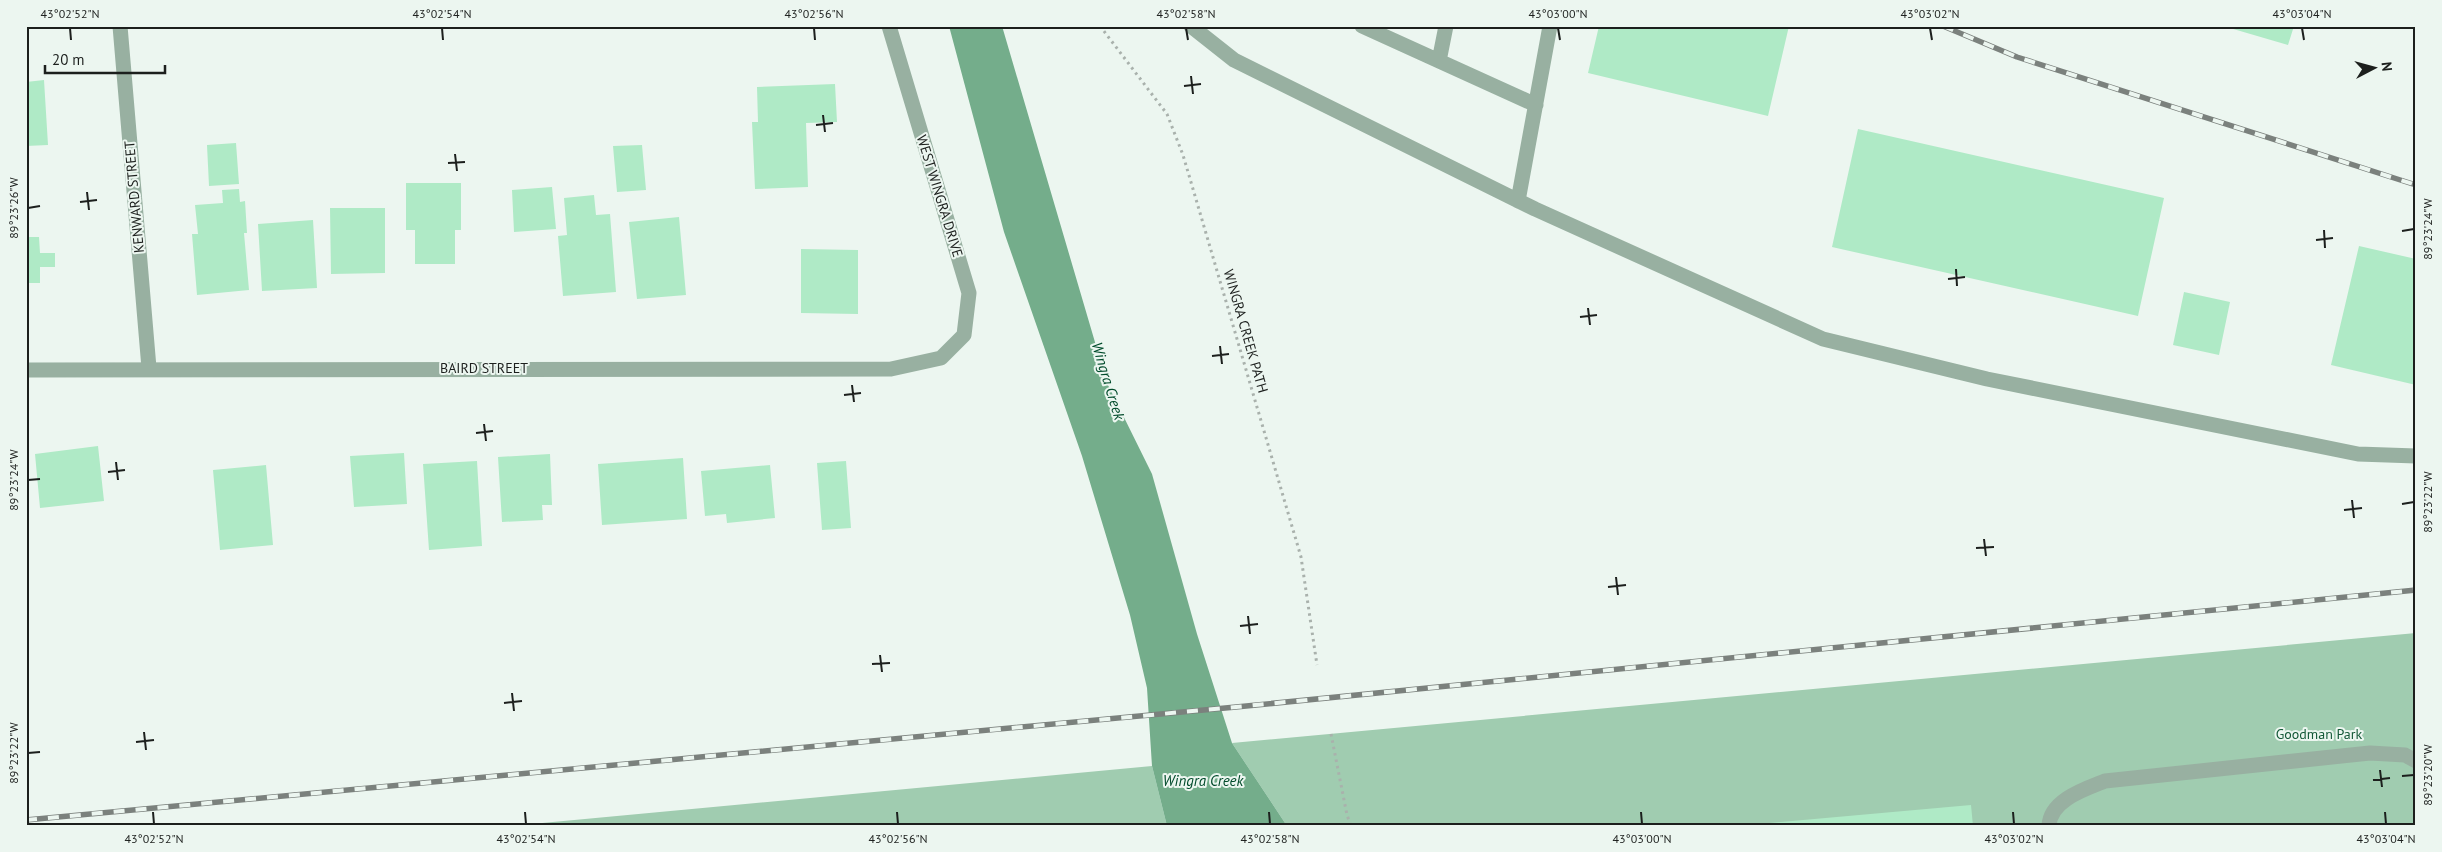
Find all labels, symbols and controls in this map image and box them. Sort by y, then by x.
text: 43°02'52"N [40,6,100,21]
text: 43°02'54"N [412,6,472,21]
text: 43°02'56"N [784,6,844,21]
text: 43°02'58"N [1156,6,1216,21]
text: 43°03'00"N [1528,6,1588,21]
text: 43°03'02"N [1900,6,1960,21]
text: 43°03'04"N [2272,6,2332,21]
scale bar [45,42,165,74]
north arrow [2350,42,2400,92]
text: 20 m [52,50,85,69]
text: N [2377,61,2396,72]
street label: WEST WINGRA DRIVE [913,133,967,259]
street label: KENWARD STREET [120,140,148,254]
text: 89°23'26"W [6,177,21,239]
text: 89°23'24"W [2420,198,2435,260]
street label: WINGRA CREEK PATH [1220,267,1272,395]
water label: Wingra Creek [1088,340,1130,423]
street label: BAIRD STREET [440,359,528,377]
text: 89°23'24"W [6,449,21,511]
text: 89°23'22"W [2420,471,2435,533]
text: 89°23'22"W [6,722,21,784]
park label: Goodman Park [2276,725,2363,743]
text: 89°23'20"W [2420,744,2435,806]
water label: Wingra Creek [1163,771,1245,790]
text: 43°02'52"N [124,831,184,846]
text: 43°02'54"N [496,831,556,846]
text: 43°02'56"N [868,831,928,846]
text: 43°02'58"N [1240,831,1300,846]
text: 43°03'00"N [1612,831,1672,846]
text: 43°03'02"N [1984,831,2044,846]
text: 43°03'04"N [2356,831,2416,846]

